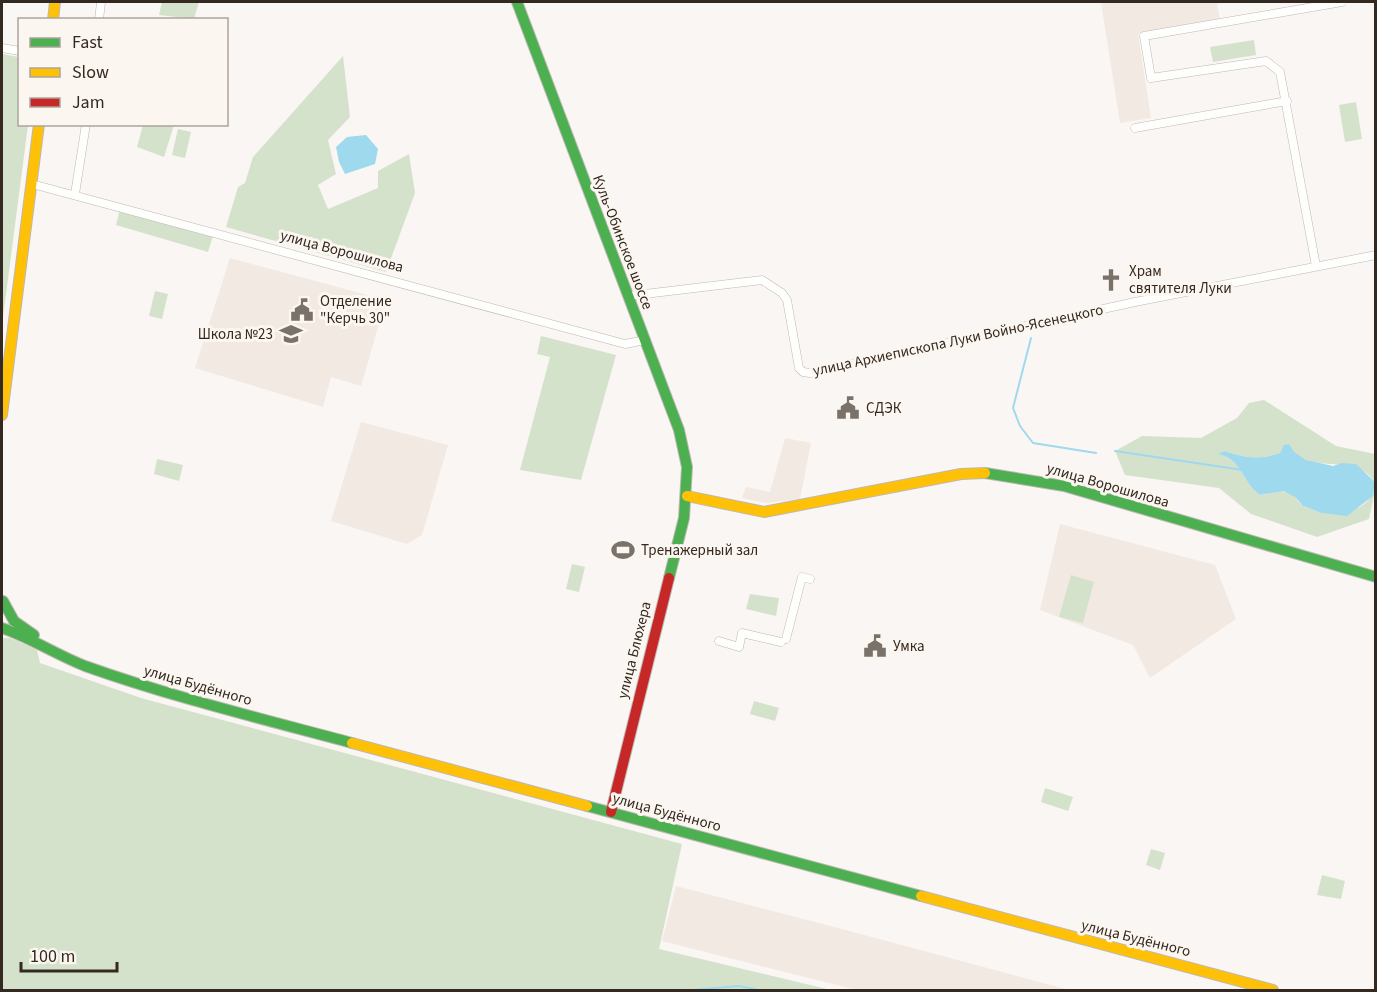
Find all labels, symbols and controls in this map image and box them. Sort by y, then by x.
legend [18,18,228,126]
text: Fast [72,30,103,55]
text: Slow [72,60,109,85]
text: Jam [72,90,105,115]
street label: Куль-Обинское шоссе [587,172,658,313]
street label: улица Ворошилова [278,225,406,278]
place label: Храм святителя Луки [1129,261,1232,299]
church icon: Храм святителя Луки [1098,267,1124,293]
place label: Отделение "Керчь 30" [320,291,392,329]
public building icon: Отделение "Керчь 30" [289,297,315,323]
street label: улица Архиепископа Луки Войно-Ясенецкого [811,299,1105,382]
school or university icon: Школа №23 [278,321,304,347]
place label: Школа №23 [198,324,273,345]
public building icon: СДЭК [835,395,861,421]
place label: СДЭК [866,398,902,419]
street label: улица Ворошилова [1044,458,1172,513]
sports icon: Тренажерный зал [610,537,636,563]
place label: Тренажерный зал [641,540,758,561]
street label: улица Блюхера [612,599,657,701]
public building icon: Умка [862,633,888,659]
place label: Умка [893,636,925,657]
street label: улица Будённого [141,660,254,711]
street label: улица Будённого [610,788,724,837]
street label: улица Будённого [1079,915,1193,962]
scale bar [21,935,117,973]
text: 100 m [30,944,75,969]

